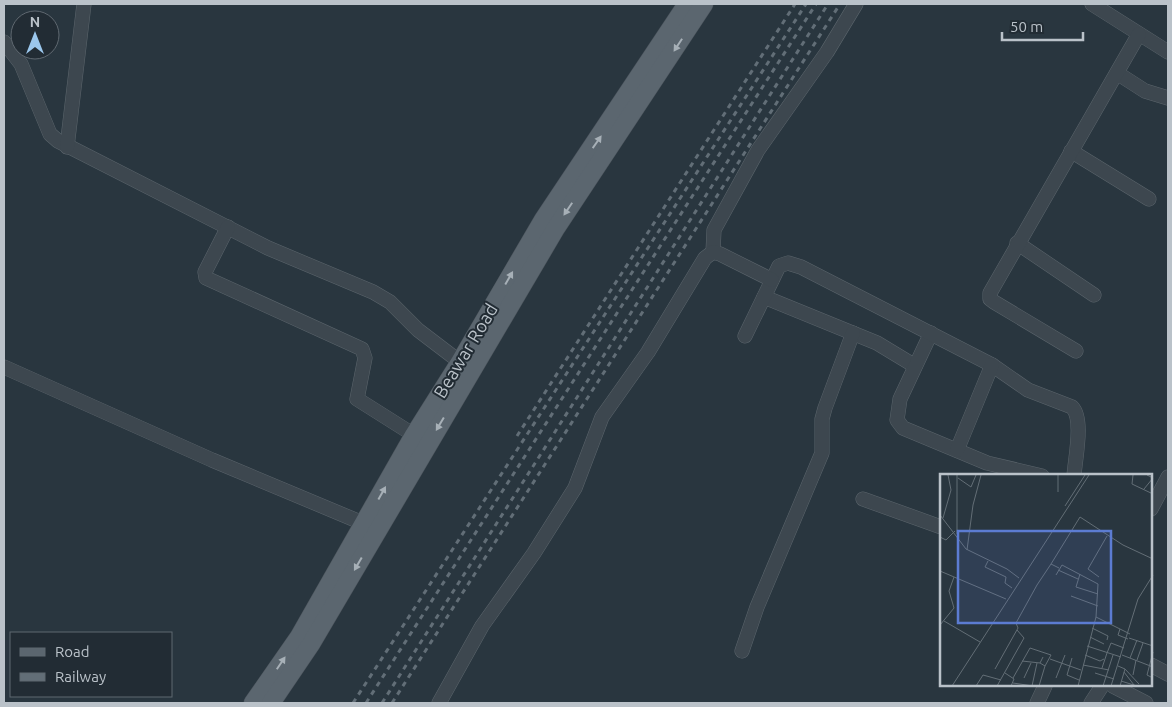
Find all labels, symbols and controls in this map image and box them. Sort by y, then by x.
north arrow [10,10,60,60]
scale bar [1002,10,1083,42]
text: N [30,14,40,30]
text: 50 m [1010,18,1043,35]
one-way arrow [673,38,682,51]
one-way arrow [592,135,602,148]
one-way arrow [563,202,573,216]
one-way arrow [505,272,514,285]
street label: Beawar Road [429,300,501,401]
one-way arrow [435,417,444,430]
inset map [940,474,1152,687]
one-way arrow [378,486,386,501]
one-way arrow [353,557,362,570]
legend [10,632,172,697]
text: Road [55,643,90,660]
one-way arrow [276,656,286,670]
text: Railway [55,668,106,685]

